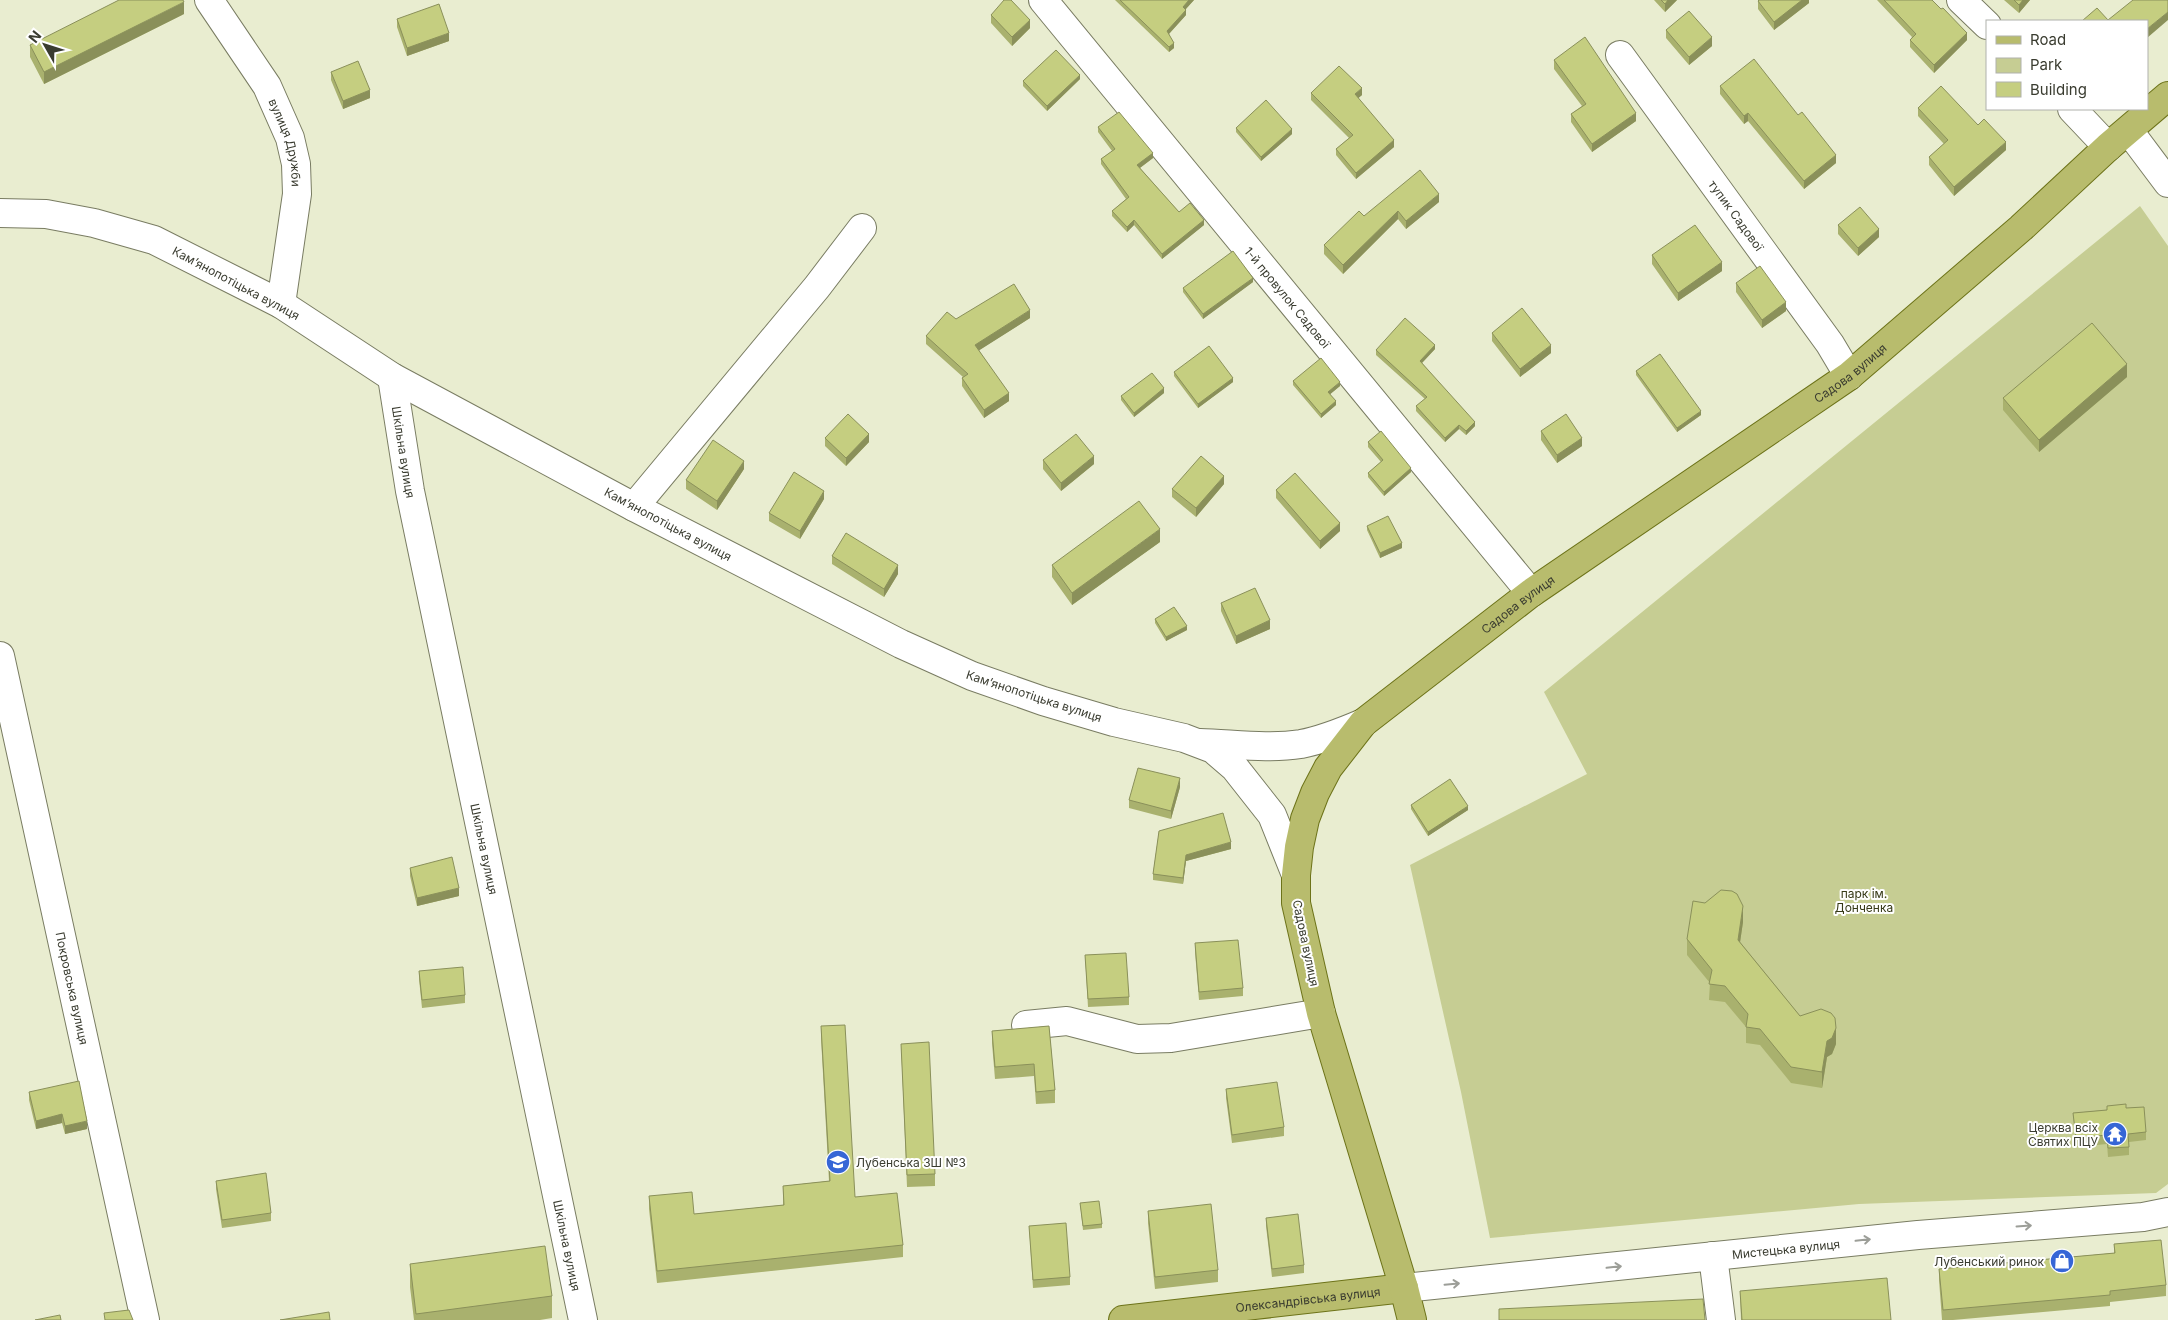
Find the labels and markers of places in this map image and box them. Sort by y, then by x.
place label: Церква всіх Святих ПЦУ [2028,1120,2098,1149]
temple icon: Церква всіх Святих ПЦУ [2102,1121,2128,1147]
school or university icon: Лубенська ЗШ №3 [825,1149,851,1175]
place label: Лубенська ЗШ №3 [856,1155,966,1170]
shop icon: Лубенський ринок [2049,1248,2075,1274]
place label: Лубенський ринок [1934,1254,2044,1269]

